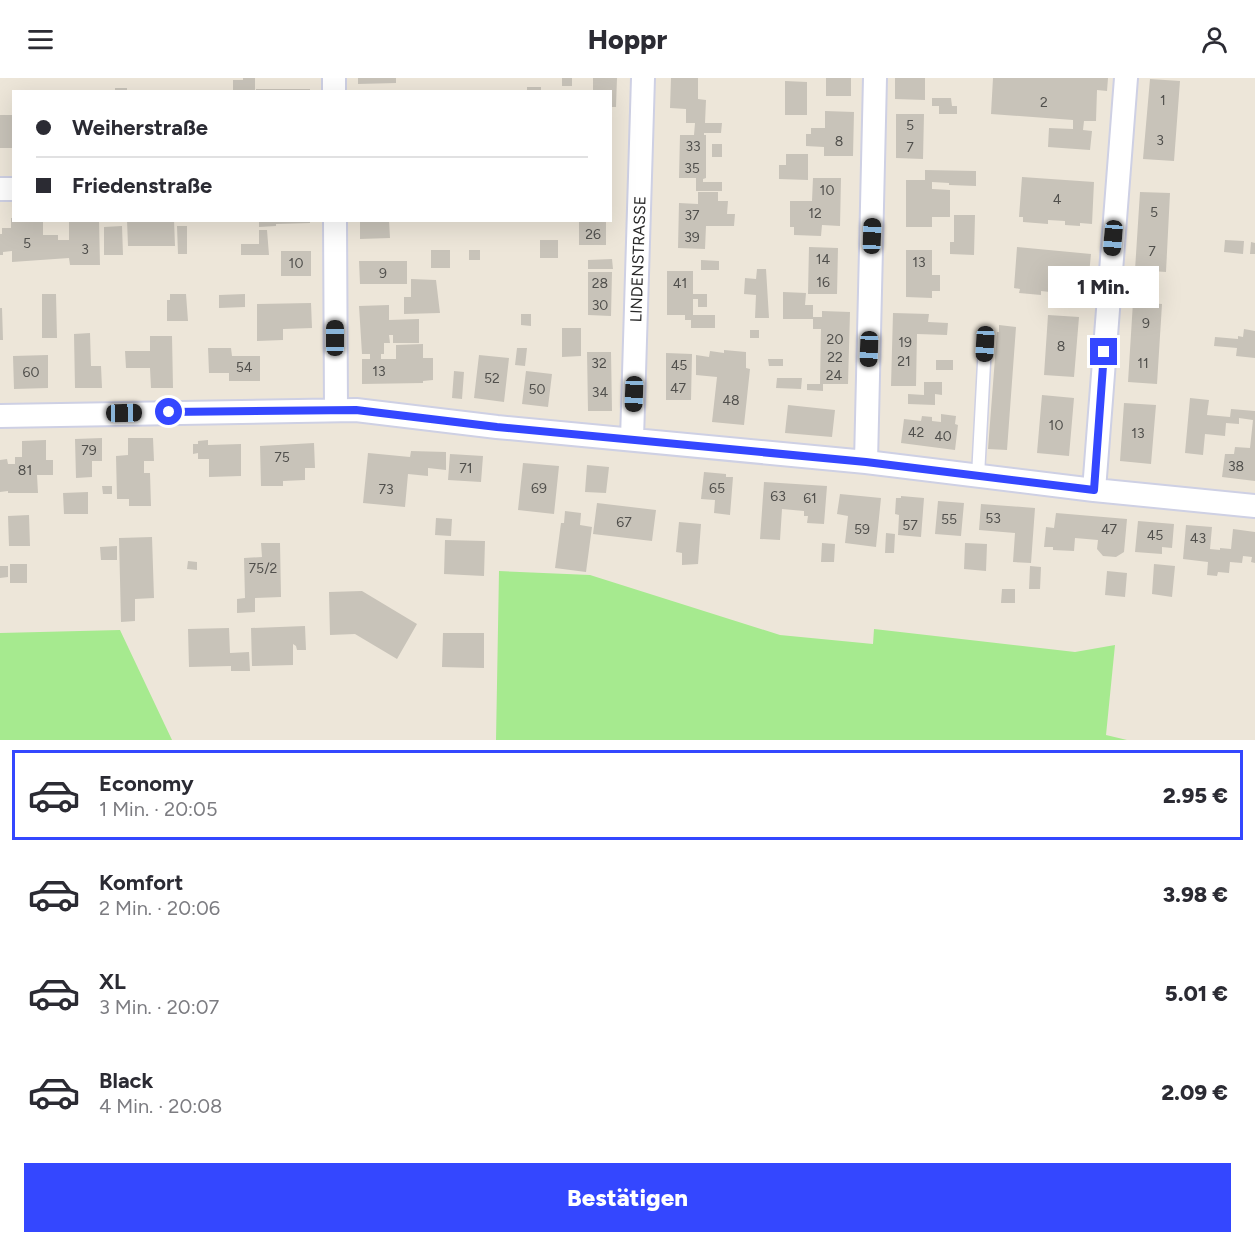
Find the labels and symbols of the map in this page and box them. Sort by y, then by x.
house number: 1 [1160,92,1166,109]
house number: 2 [1040,94,1048,111]
house number: 5 [906,117,914,134]
house number: 3 [1156,132,1164,149]
house number: 8 [835,133,843,150]
house number: 33 [685,138,701,155]
house number: 7 [906,139,914,156]
house number: 35 [684,160,700,177]
house number: 10 [820,182,834,199]
house number: 4 [1053,191,1062,208]
street label: LINDENSTRASSE [626,195,650,323]
house number: 5 [1150,204,1158,221]
house number: 12 [808,205,822,222]
house number: 37 [684,207,700,224]
car [862,218,882,254]
car [1102,219,1124,257]
house number: 26 [585,226,601,243]
house number: 39 [684,229,700,246]
house number: 5 [23,235,31,252]
house number: 3 [81,241,89,258]
house number: 7 [1148,243,1156,260]
house number: 14 [816,251,831,268]
house number: 13 [912,254,926,271]
house number: 10 [289,255,303,272]
house number: 9 [379,265,387,282]
callout: 1 Min. [1048,265,1160,307]
house number: 16 [816,274,830,291]
house number: 28 [592,275,608,292]
house number: 41 [673,275,687,292]
house number: 30 [592,297,608,314]
house number: 9 [1142,315,1150,332]
car [326,320,344,356]
car [975,326,995,362]
house number: 20 [827,331,843,348]
car [859,331,879,367]
house number: 19 [898,334,912,351]
house number: 8 [1057,338,1065,355]
route end [1090,338,1117,365]
house number: 22 [827,349,843,366]
house number: 21 [897,353,911,370]
house number: 32 [591,355,607,372]
house number: 11 [1137,355,1149,372]
house number: 45 [671,357,687,374]
house number: 54 [236,359,253,376]
house number: 13 [372,363,386,380]
house number: 60 [23,364,39,381]
house number: 24 [826,367,843,384]
house number: 52 [484,370,500,387]
car [624,376,644,412]
house number: 47 [670,380,687,397]
house number: 50 [528,381,546,398]
house number: 34 [592,384,608,401]
house number: 48 [722,392,740,409]
route start [155,398,182,425]
car [106,404,142,422]
house number: 10 [1049,417,1063,434]
house number: 42 [908,424,924,441]
house number: 13 [1131,425,1145,442]
house number: 40 [934,428,952,445]
house number: 79 [81,442,97,459]
house number: 75 [274,449,290,466]
house number: 38 [1228,458,1244,475]
house number: 71 [459,460,473,477]
house number: 81 [18,462,32,479]
house number: 69 [531,480,547,497]
house number: 65 [709,480,725,497]
house number: 73 [378,481,394,498]
house number: 63 [770,488,786,505]
house number: 61 [803,490,817,507]
house number: 53 [985,510,1001,527]
house number: 55 [941,511,957,528]
house number: 67 [616,514,632,531]
house number: 57 [902,517,918,534]
house number: 59 [854,521,870,538]
house number: 47 [1101,521,1118,538]
house number: 45 [1147,527,1163,544]
house number: 43 [1190,530,1206,547]
house number: 75/2 [249,560,277,577]

